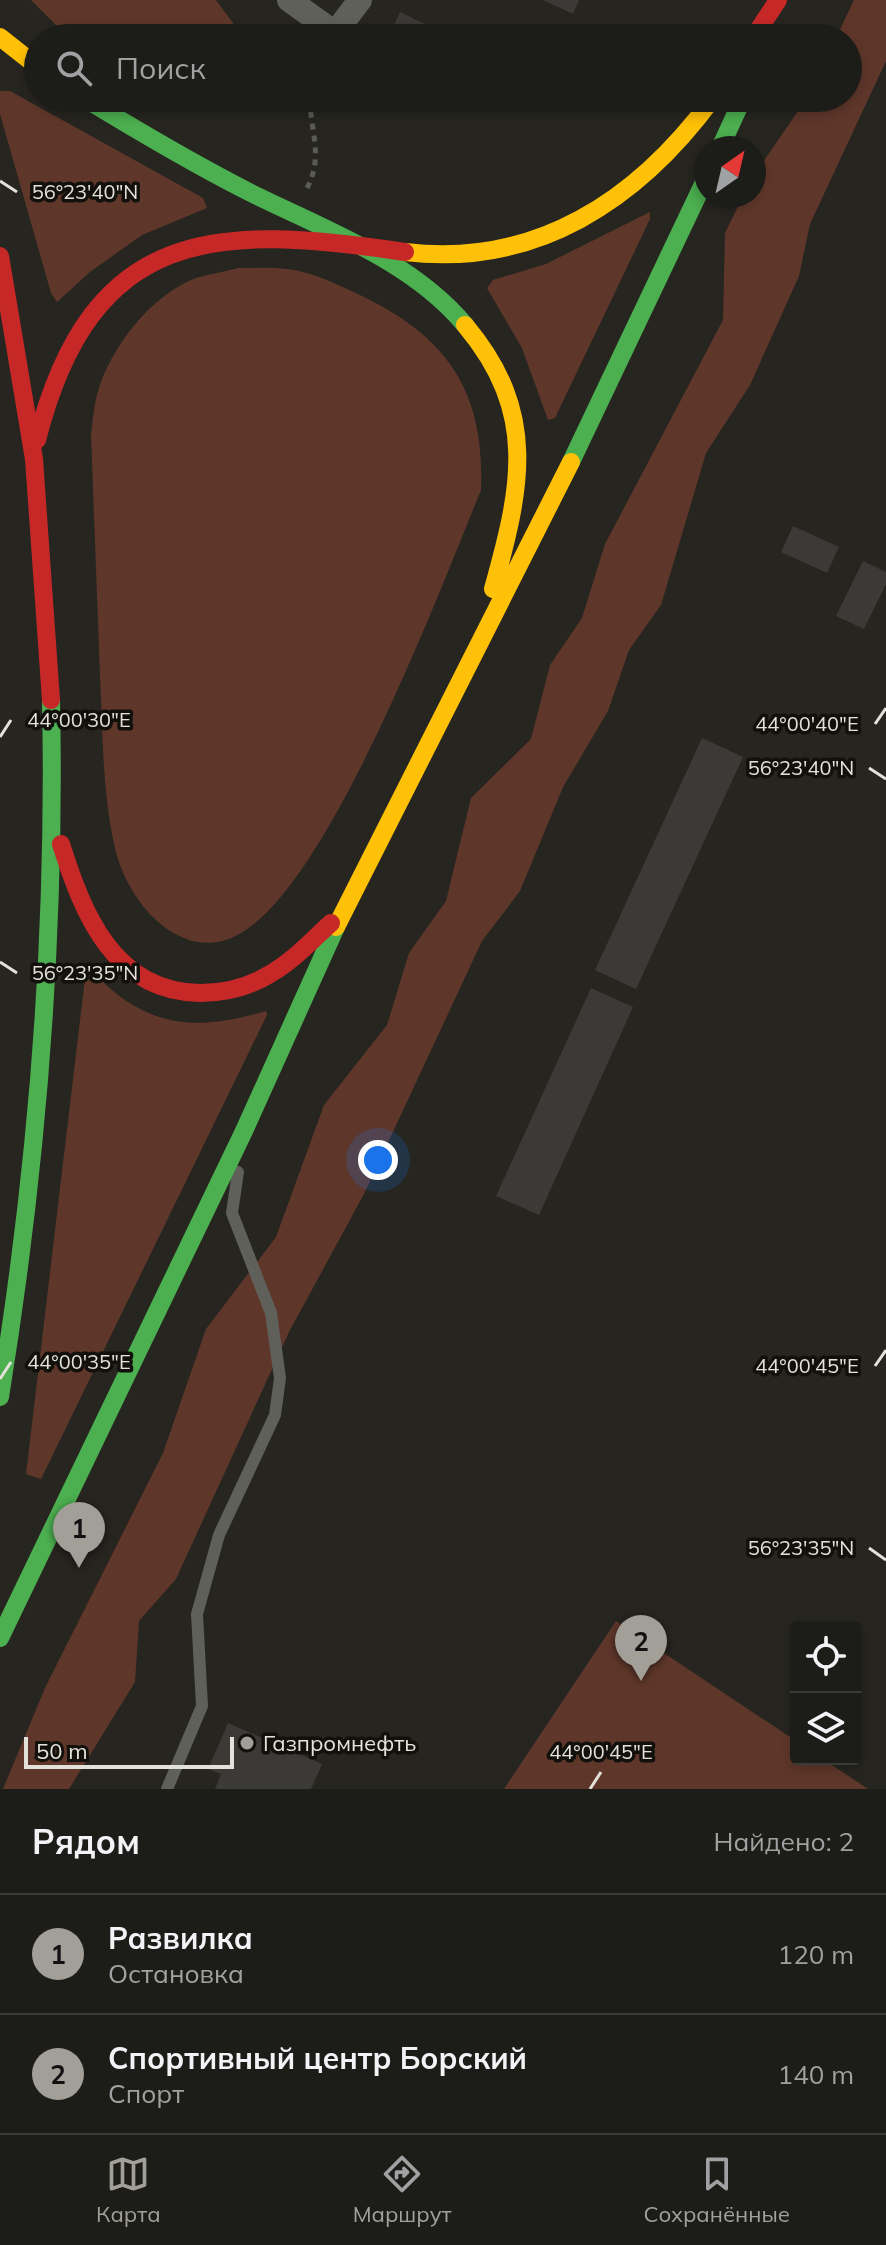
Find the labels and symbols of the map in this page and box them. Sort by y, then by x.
north arrow [694,136,766,208]
text: 56°23'40"N [32,179,138,204]
text: 44°00'30"E [27,707,131,732]
text: 44°00'40"E [755,711,859,736]
text: 56°23'40"N [748,755,854,780]
text: 56°23'35"N [32,960,138,985]
your location [358,1140,398,1180]
text: 44°00'35"E [27,1349,131,1374]
text: 44°00'45"E [755,1353,859,1378]
pin: 1 [53,1502,105,1568]
text: 56°23'35"N [748,1535,854,1560]
pin: 2 [615,1615,667,1681]
place label: Газпромнефть [263,1729,416,1757]
scale bar [24,1733,234,1769]
marker: Газпромнефть [238,1734,256,1752]
text: 44°00'45"E [549,1739,653,1764]

